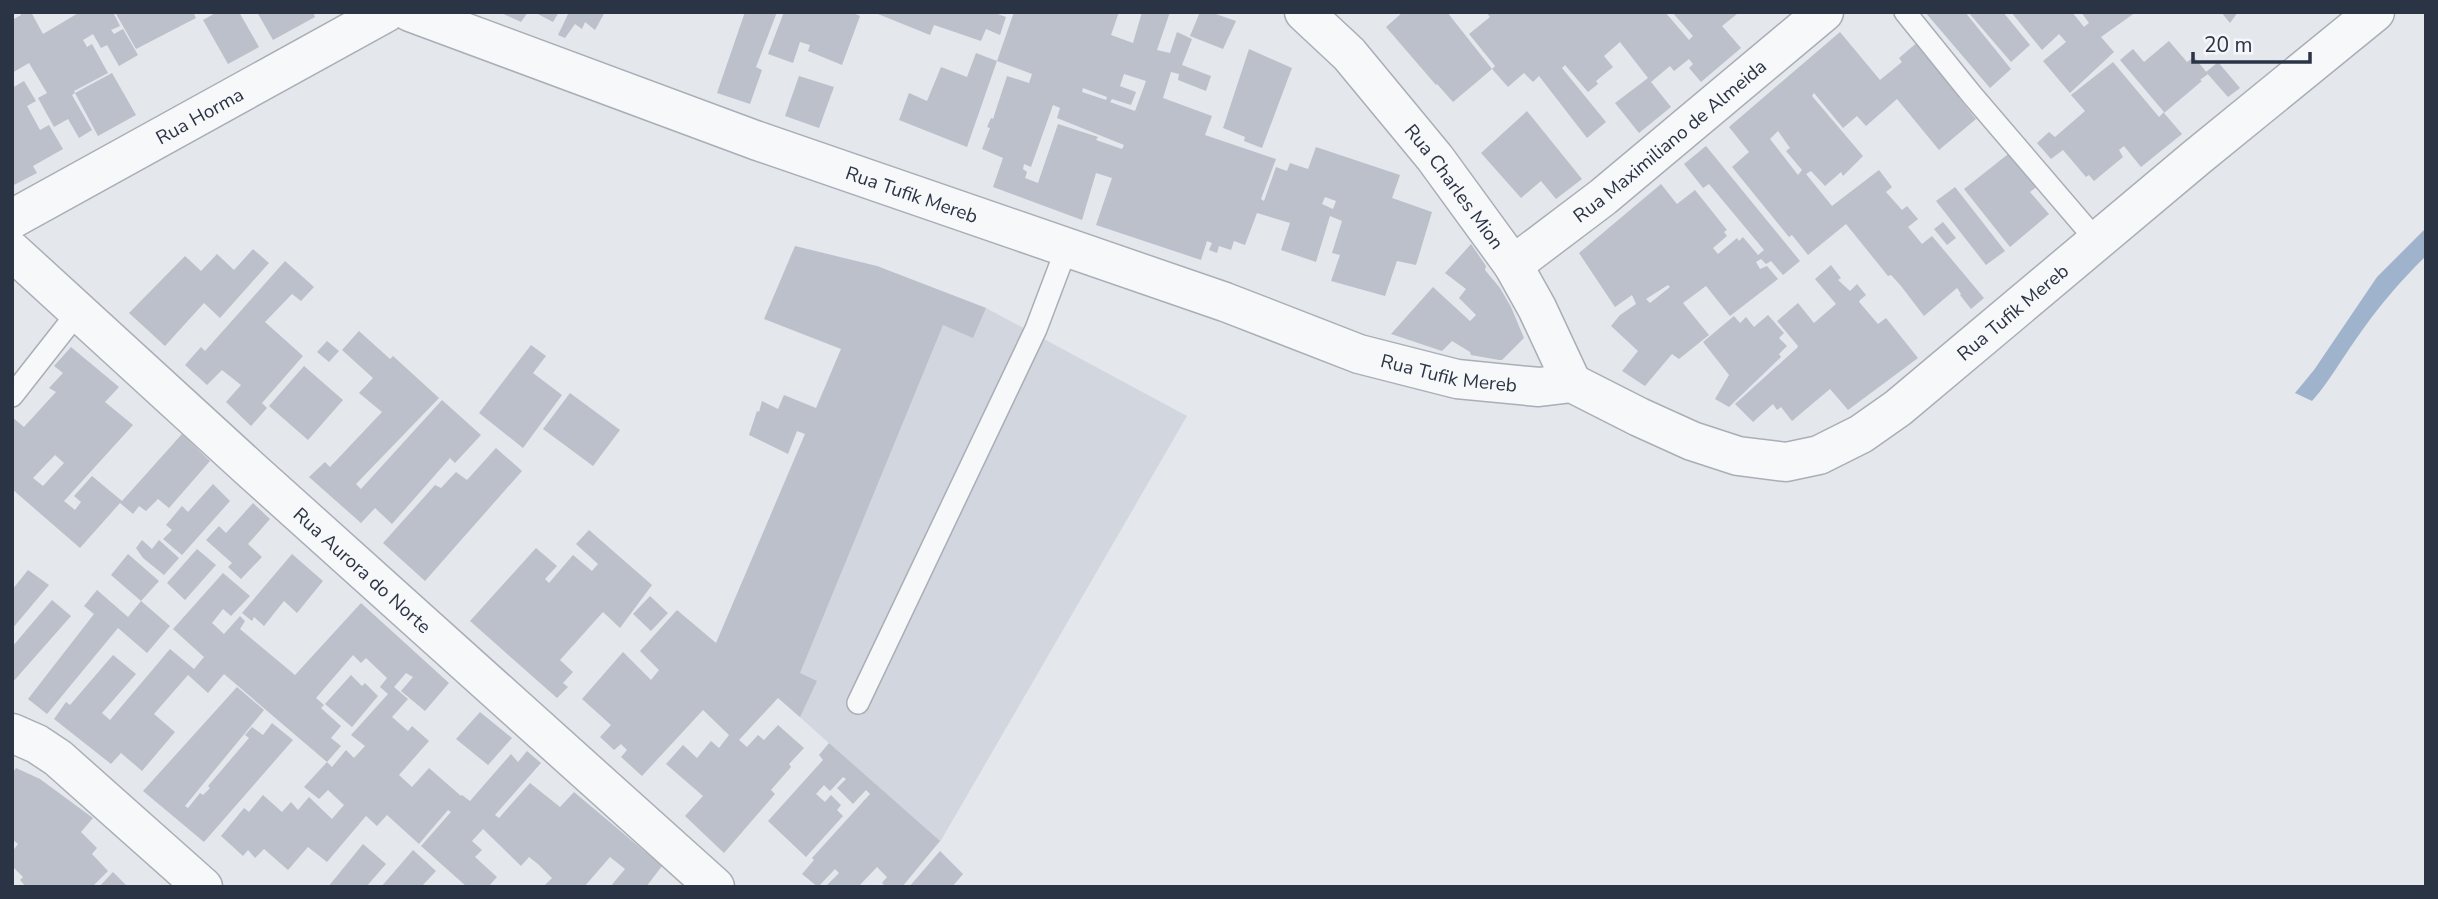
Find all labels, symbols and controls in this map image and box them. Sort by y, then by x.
scale bar [2193,21,2310,65]
text: 20 m [2204,31,2253,59]
street label: Rua Maximiliano de Almeida [1568,54,1772,229]
street label: Rua Horma [151,82,248,151]
street label: Rua Charles Mion [1398,119,1509,255]
street label: Rua Tufik Mereb [842,160,981,230]
street label: Rua Tufik Mereb [1952,258,2074,367]
street label: Rua Tufik Mereb [1378,348,1518,399]
street label: Rua Aurora do Norte [287,502,436,640]

